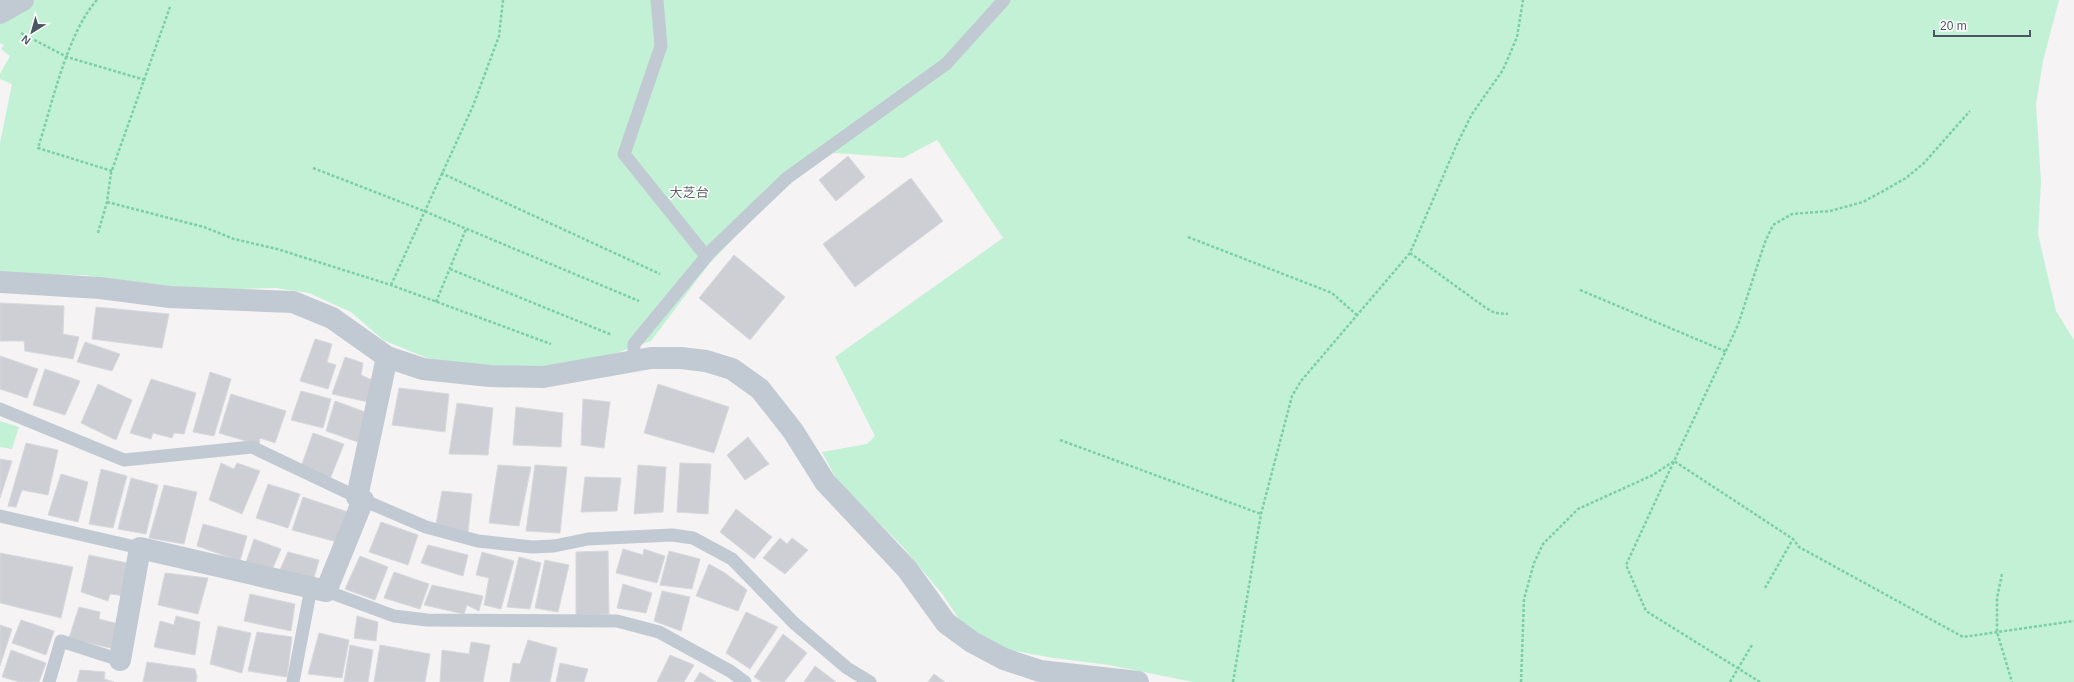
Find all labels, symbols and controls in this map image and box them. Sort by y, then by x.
north arrow [12,12,52,52]
scale bar [1934,12,2030,38]
text: 20 m [1940,19,1967,33]
text: N [19,33,33,47]
district label: 大芝台 [669,185,709,200]

